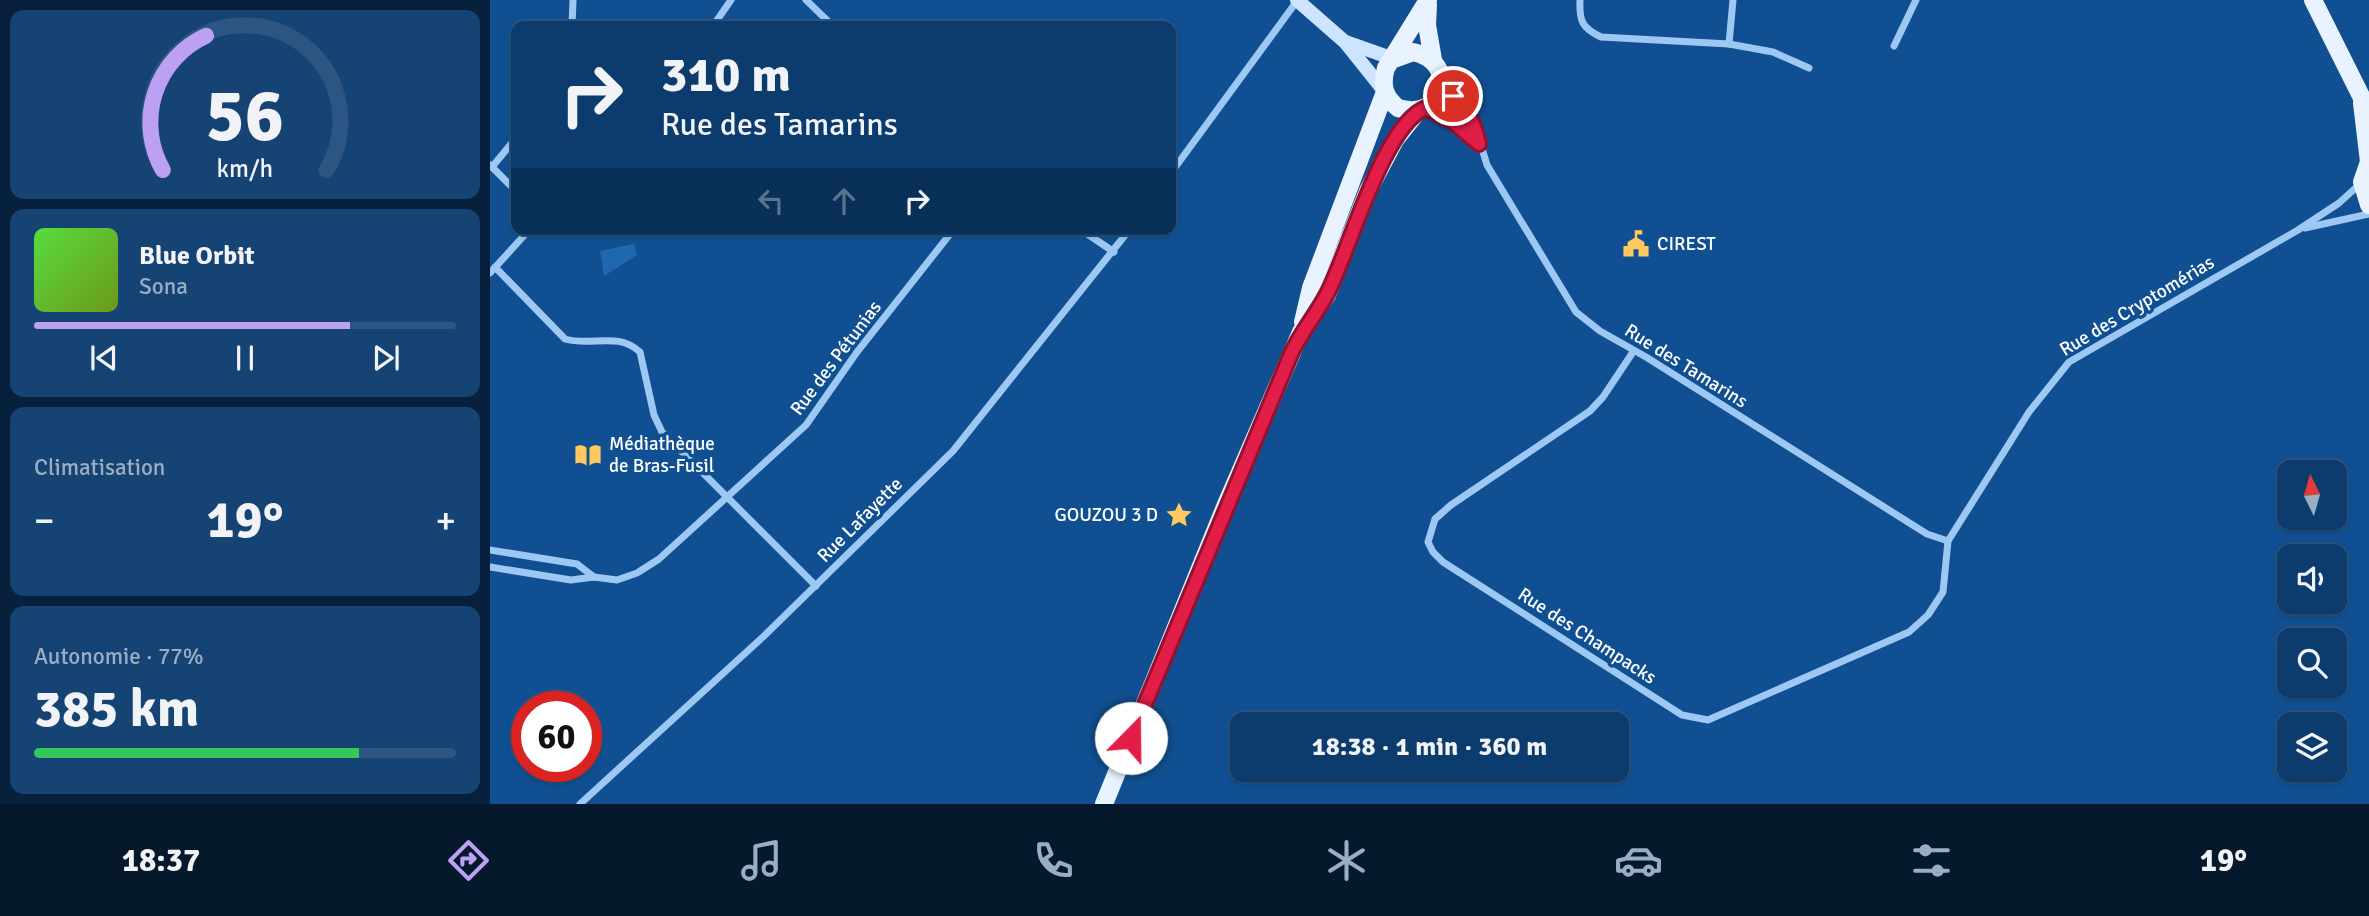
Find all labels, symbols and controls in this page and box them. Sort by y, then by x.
text: 310 m [661,45,791,105]
icon: right [546,49,637,140]
pin [1423,66,1483,126]
text: 56 [206,73,284,162]
icon: arrive [1434,77,1472,115]
text: Rue des Tamarins [661,105,898,144]
text: km/h [217,153,273,184]
icon: left [752,182,790,220]
icon: ahead [825,182,863,220]
icon: right [898,182,936,220]
public building icon: CIREST [1621,229,1651,259]
place label: CIREST [1657,232,1716,256]
text: Blue Orbit [139,240,255,272]
street label: Rue des Cryptomérias [2055,250,2219,362]
text: Sona [139,272,188,301]
street label: Rue des Pétunias [785,296,887,420]
street label: Rue des Tamarins [1620,319,1752,413]
icon: previous [85,339,123,377]
icon: pause [226,339,264,377]
icon: next [367,339,405,377]
place label: Médiathèque de Bras-Fusil [609,432,715,478]
library icon: Médiathèque de Bras-Fusil [573,440,603,470]
text: Climatisation [34,453,165,482]
north arrow [2277,460,2347,530]
map controls [2277,460,2347,782]
street label: Rue Lafayette [812,472,908,568]
text: 19° [207,488,283,552]
text: − [34,497,55,544]
text: + [435,497,456,544]
place icon: GOUZOU 3 D [1164,500,1194,530]
place label: GOUZOU 3 D [1054,503,1158,527]
button: sound [2277,544,2347,614]
street label: Rue des Champacks [1513,582,1661,690]
button: search [2277,628,2347,698]
text: Autonomie · 77% [34,642,204,671]
text: 385 km [34,677,199,741]
speed limit sign: 60 [511,691,602,782]
position arrow [1094,701,1168,775]
button: layers [2277,712,2347,782]
text: 18:38 · 1 min · 360 m [1312,731,1547,763]
icon: directions [444,836,493,885]
icon: music [737,836,786,885]
icon: phone [1029,836,1078,885]
icon: climate [1322,836,1371,885]
icon: car [1614,836,1663,885]
icon: filters [1907,836,1956,885]
text: 18:37 [122,841,200,880]
text: 19° [2200,841,2247,880]

